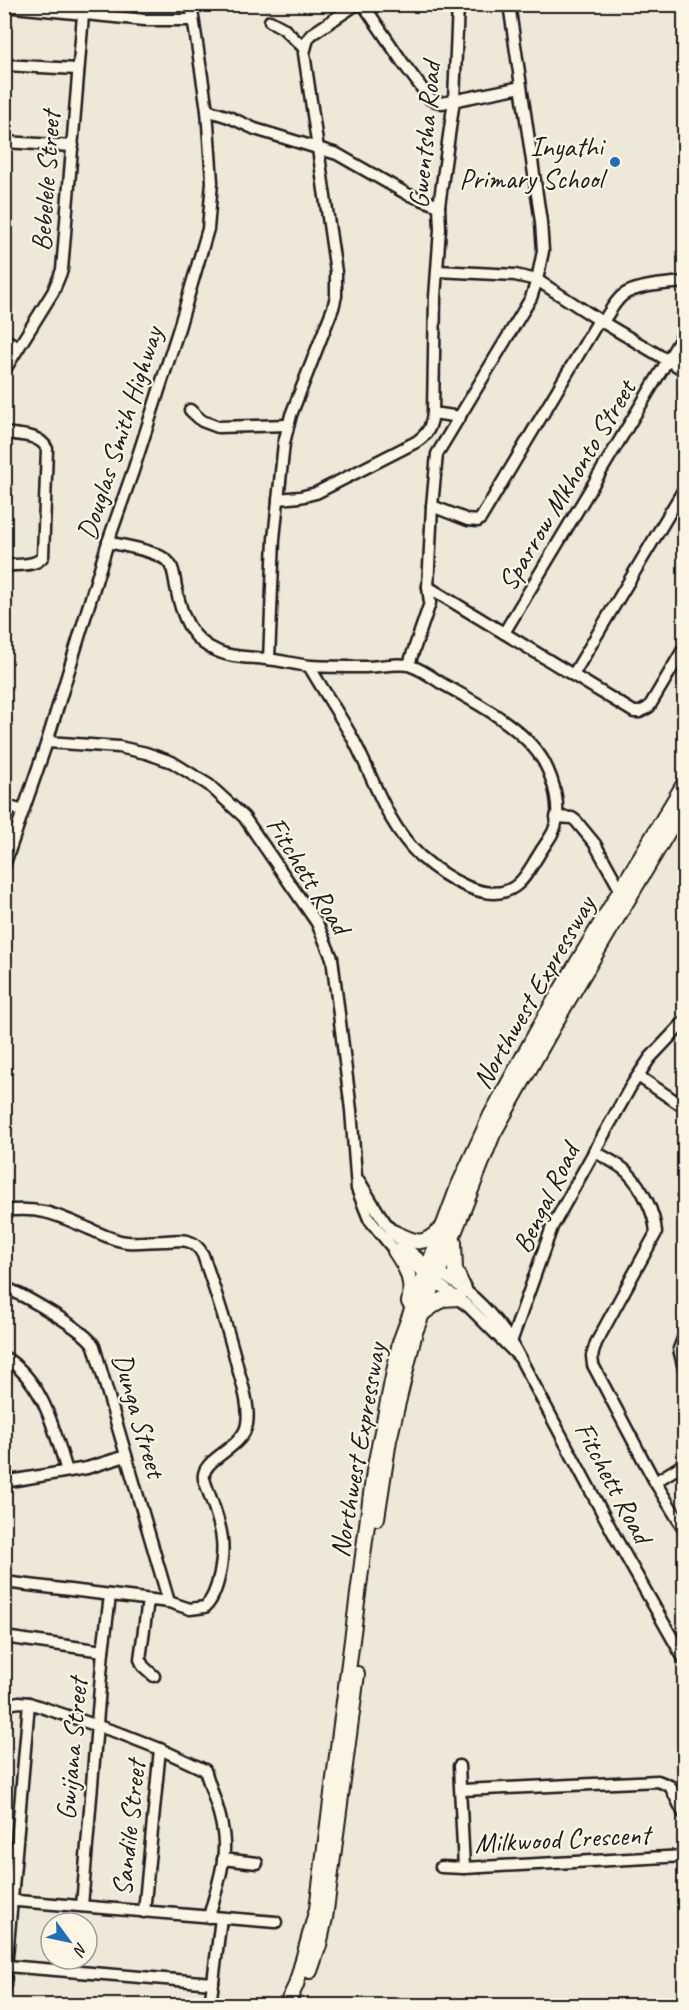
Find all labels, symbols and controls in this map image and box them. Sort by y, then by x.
street label: Gwentsha Road [401,56,449,210]
street label: Bebelele Street [23,106,68,252]
place label: Inyathi Primary School [459,129,608,196]
marker: Inyathi Primary School [608,155,622,169]
street label: Douglas Smith Highway [69,320,171,544]
street label: Sparrow Mkhonto Street [490,371,645,597]
street label: Fitchett Road [259,810,361,944]
street label: Northwest Expressway [464,888,604,1095]
street label: Bengal Road [504,1134,589,1258]
street label: Northwest Expressway [321,1338,394,1560]
street label: Dunga Street [105,1349,175,1484]
street label: Fitchett Road [567,1416,662,1552]
street label: Gwijana Street [48,1673,95,1822]
street label: Sandile Street [104,1755,153,1898]
street label: Milkwood Crescent [473,1816,654,1861]
north arrow [39,1911,99,1971]
text: N [68,1939,92,1961]

